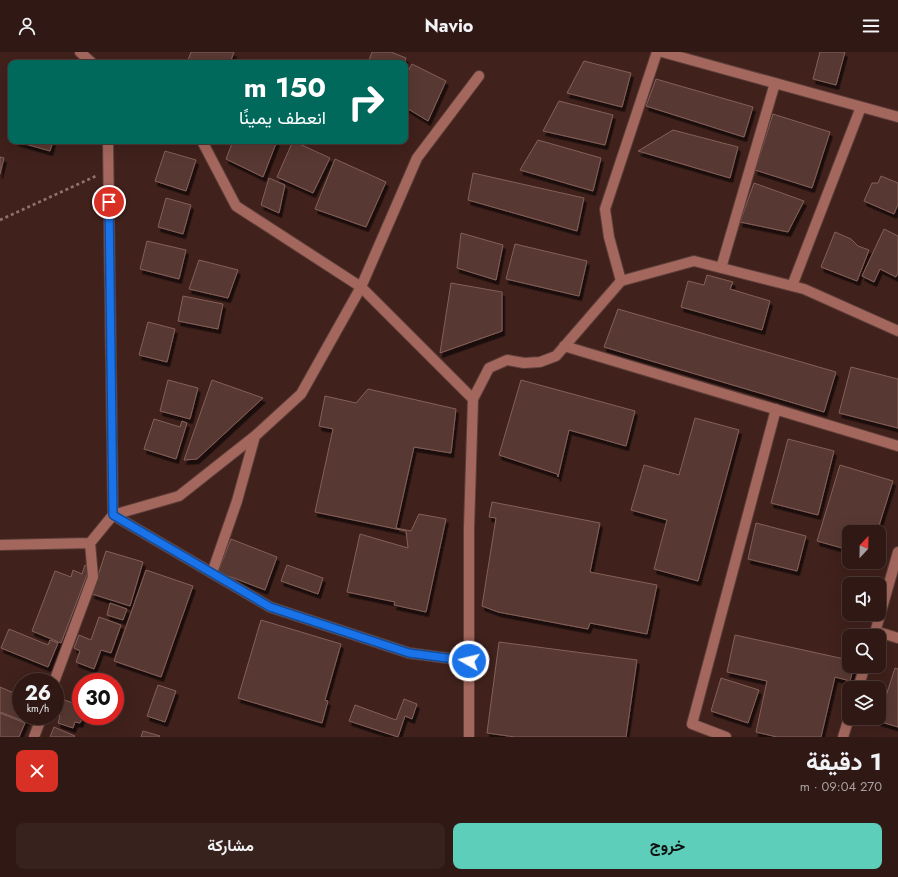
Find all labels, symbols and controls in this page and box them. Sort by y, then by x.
text: Navio [425,13,474,39]
icon: person [16,15,38,37]
icon: menu [860,15,882,37]
text: 150 m [244,67,326,108]
icon: right [340,76,392,128]
text: انعطف يمينًا [239,105,326,131]
pin [92,185,126,219]
icon: arrive [98,191,120,213]
north arrow [842,525,886,569]
map controls [842,525,886,725]
button: sound [842,577,886,621]
button: search [842,629,886,673]
position arrow [448,640,490,682]
speed limit sign: 30 [72,673,124,725]
text: 26 [25,679,51,708]
button: layers [842,681,886,725]
text: km/h [27,701,49,716]
text: 1 دقيقة [806,744,882,779]
button: close [16,750,58,792]
text: 270 m · 09:04 [800,777,882,796]
button: مشاركة [16,823,445,869]
button: خروج [453,823,882,869]

